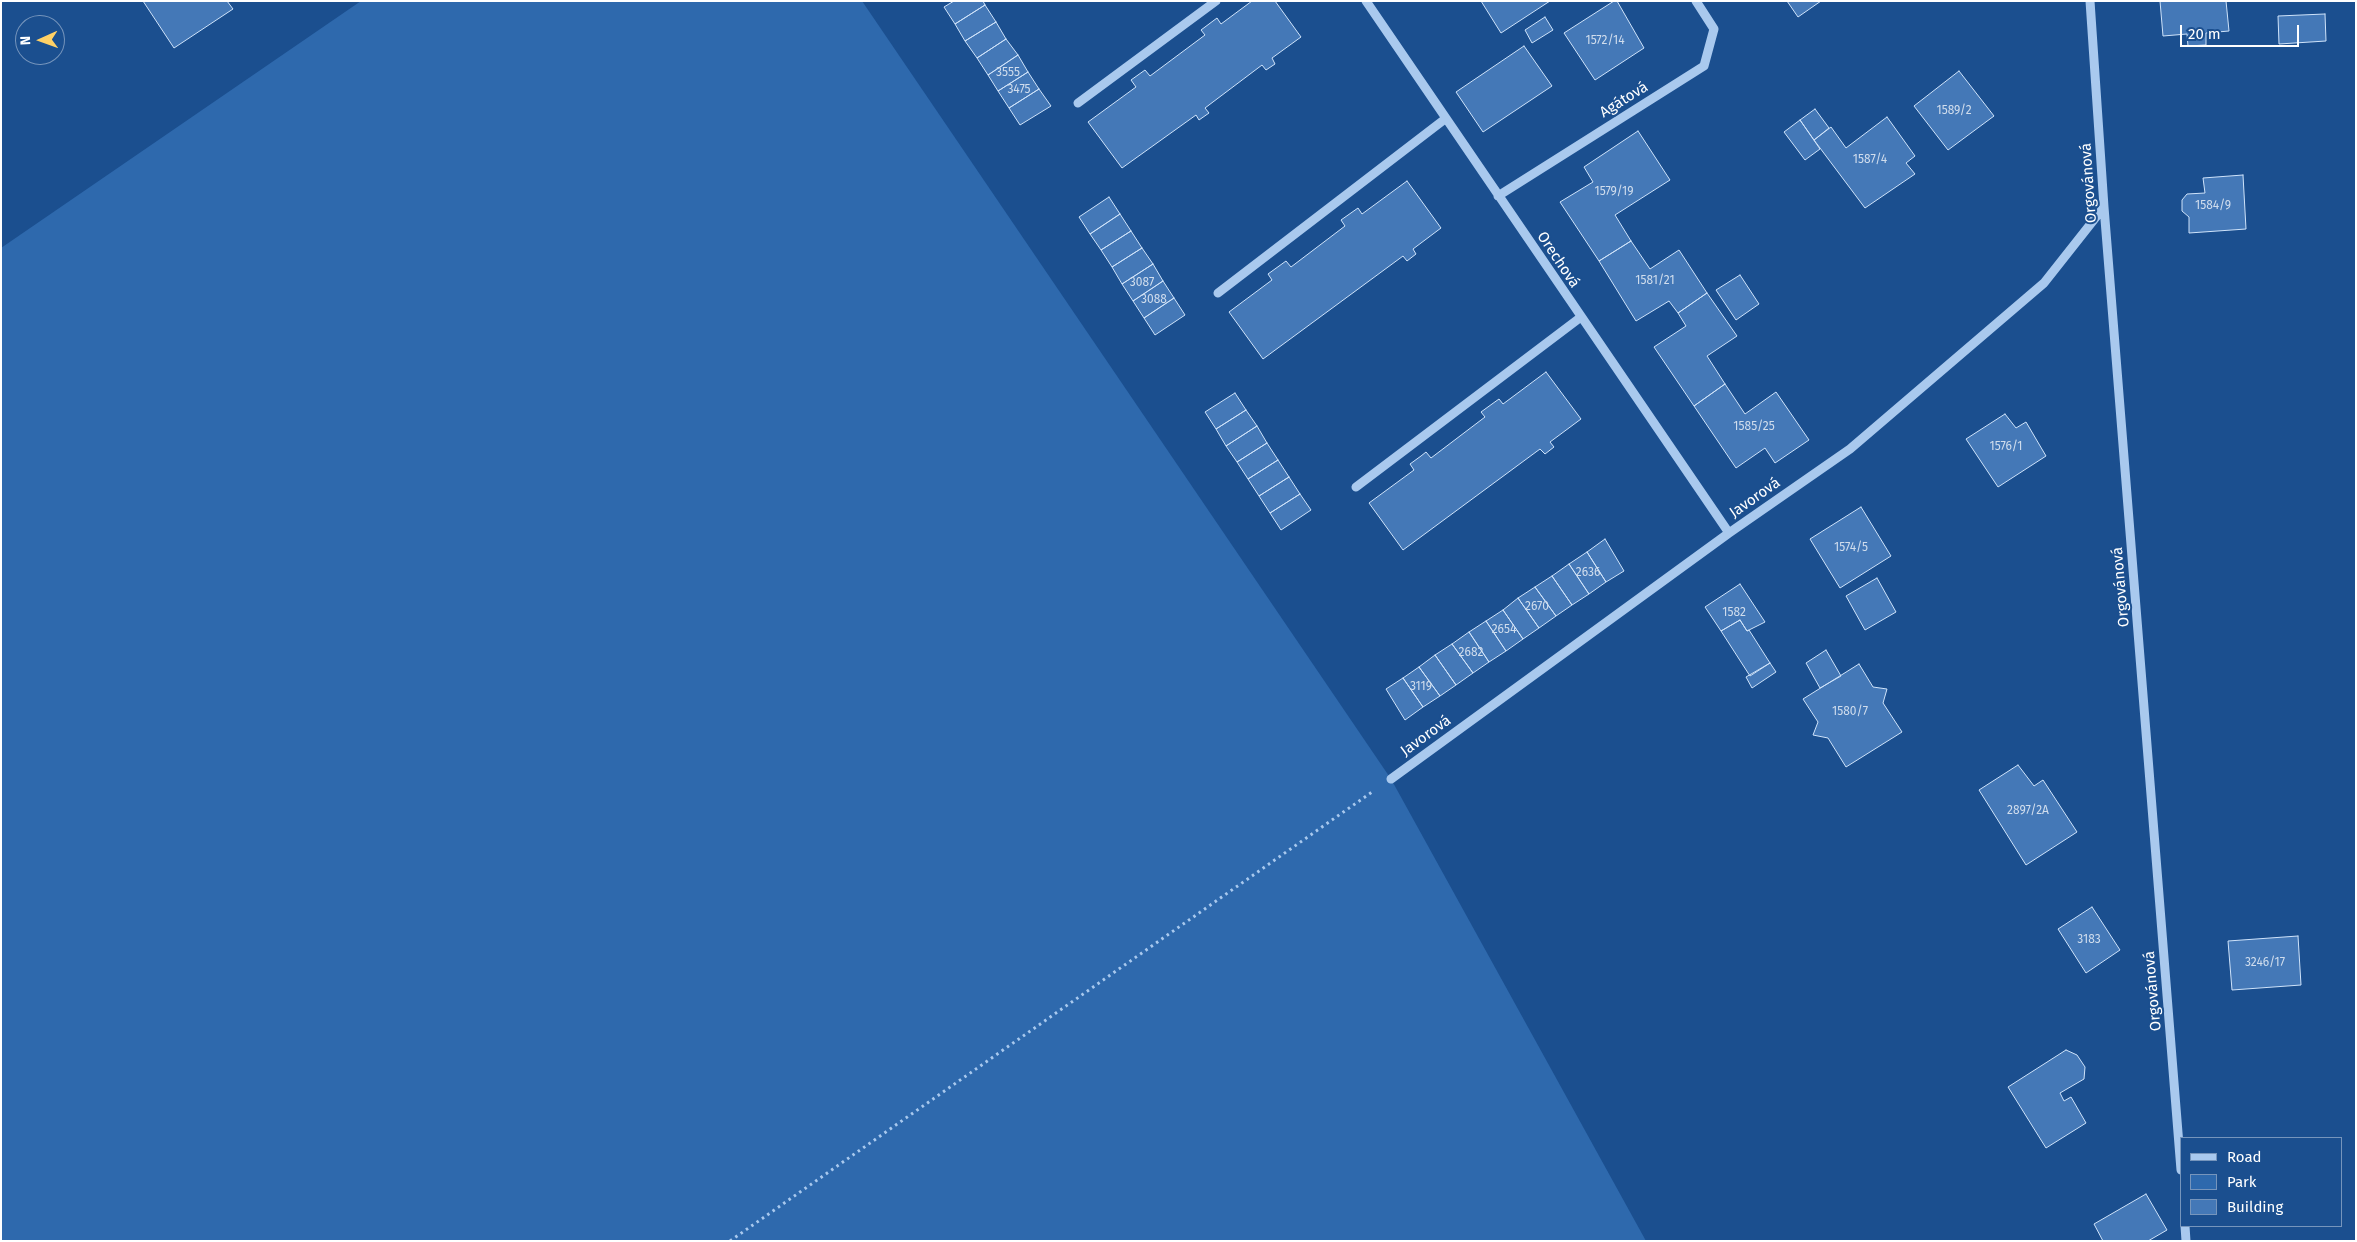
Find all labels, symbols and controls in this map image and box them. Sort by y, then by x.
north arrow [15,15,65,65]
scale bar [2182,15,2301,47]
text: 20 m [2188,25,2221,43]
house number: 1572/14 [1585,34,1625,48]
text: N [17,36,34,45]
house number: 3555 [996,66,1020,80]
street label: Agátová [1597,78,1651,122]
house number: 3475 [1007,83,1031,97]
house number: 1589/2 [1936,104,1972,118]
street label: Orgovánová [2077,142,2101,224]
house number: 1587/4 [1853,153,1887,167]
house number: 1579/19 [1595,185,1633,199]
house number: 1584/9 [2195,199,2231,213]
street label: Orechová [1533,228,1583,292]
house number: 1581/21 [1635,274,1675,288]
house number: 3087 [1130,276,1154,290]
house number: 3088 [1141,293,1167,307]
house number: 1585/25 [1733,420,1775,434]
house number: 1576/1 [1990,440,2022,454]
street label: Javorová [1726,474,1784,522]
house number: 1574/5 [1834,541,1868,555]
street label: Orgovánová [2109,546,2133,628]
house number: 2636 [1576,566,1600,580]
house number: 2670 [1525,600,1549,614]
house number: 1582 [1722,606,1746,620]
house number: 2654 [1492,623,1516,637]
house number: 2682 [1459,646,1483,660]
house number: 3119 [1410,680,1432,694]
house number: 1580/7 [1832,705,1868,719]
street label: Javorová [1397,712,1455,760]
house number: 2897/2A [2007,804,2049,818]
house number: 3183 [2077,933,2101,947]
street label: Orgovánová [2141,950,2165,1032]
house number: 3246/17 [2245,956,2285,970]
legend [2180,1137,2342,1227]
text: Road [2227,1148,2262,1166]
text: Park [2227,1173,2257,1191]
text: Building [2227,1198,2283,1216]

